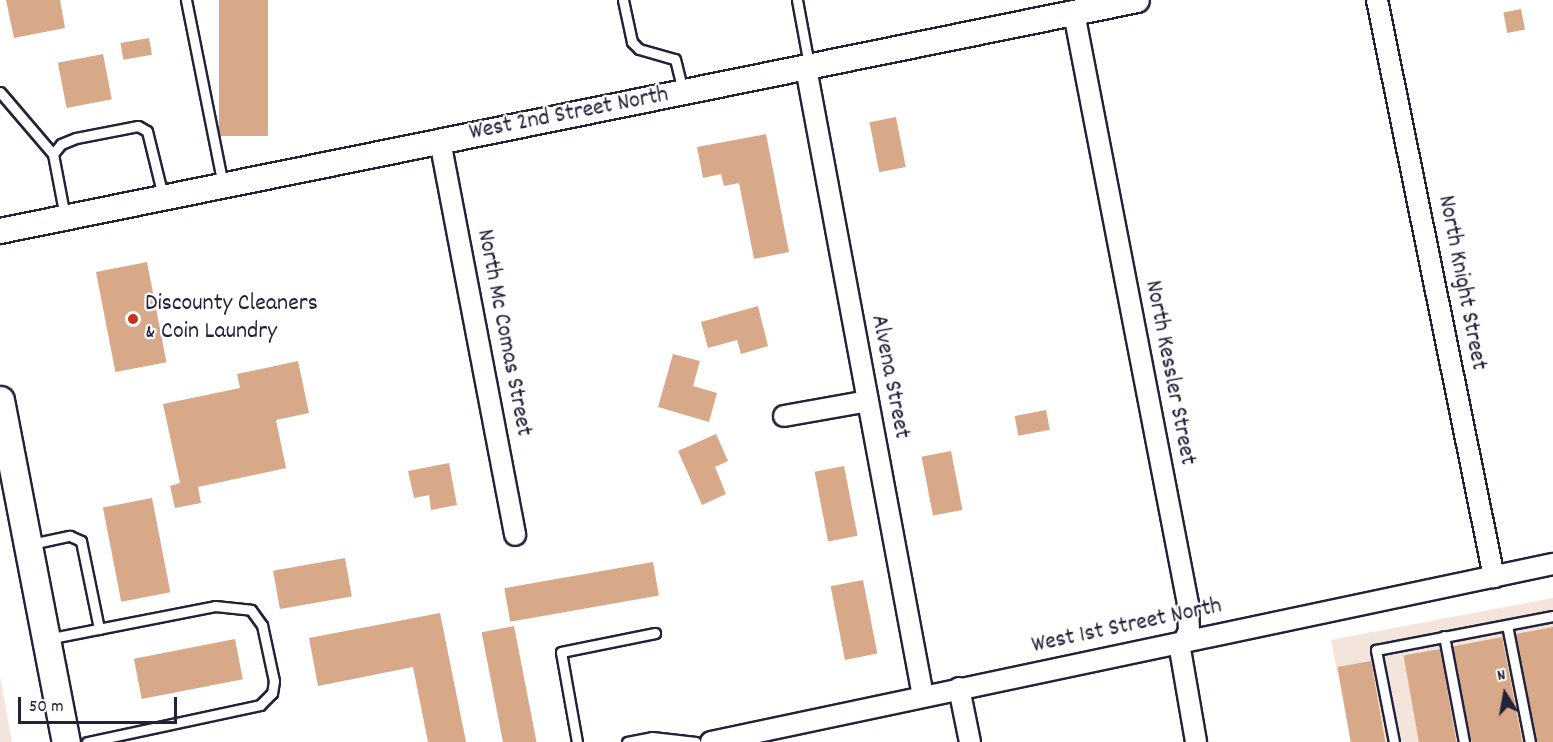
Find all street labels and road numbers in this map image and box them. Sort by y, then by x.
street label: West 2nd Street North [467,82,671,148]
street label: North Knight Street [1430,193,1492,373]
street label: North Mc Comas Street [469,227,537,439]
street label: North Kessler Street [1137,278,1201,468]
street label: Alvena Street [863,313,915,441]
street label: West 1st Street North [1029,593,1225,661]

